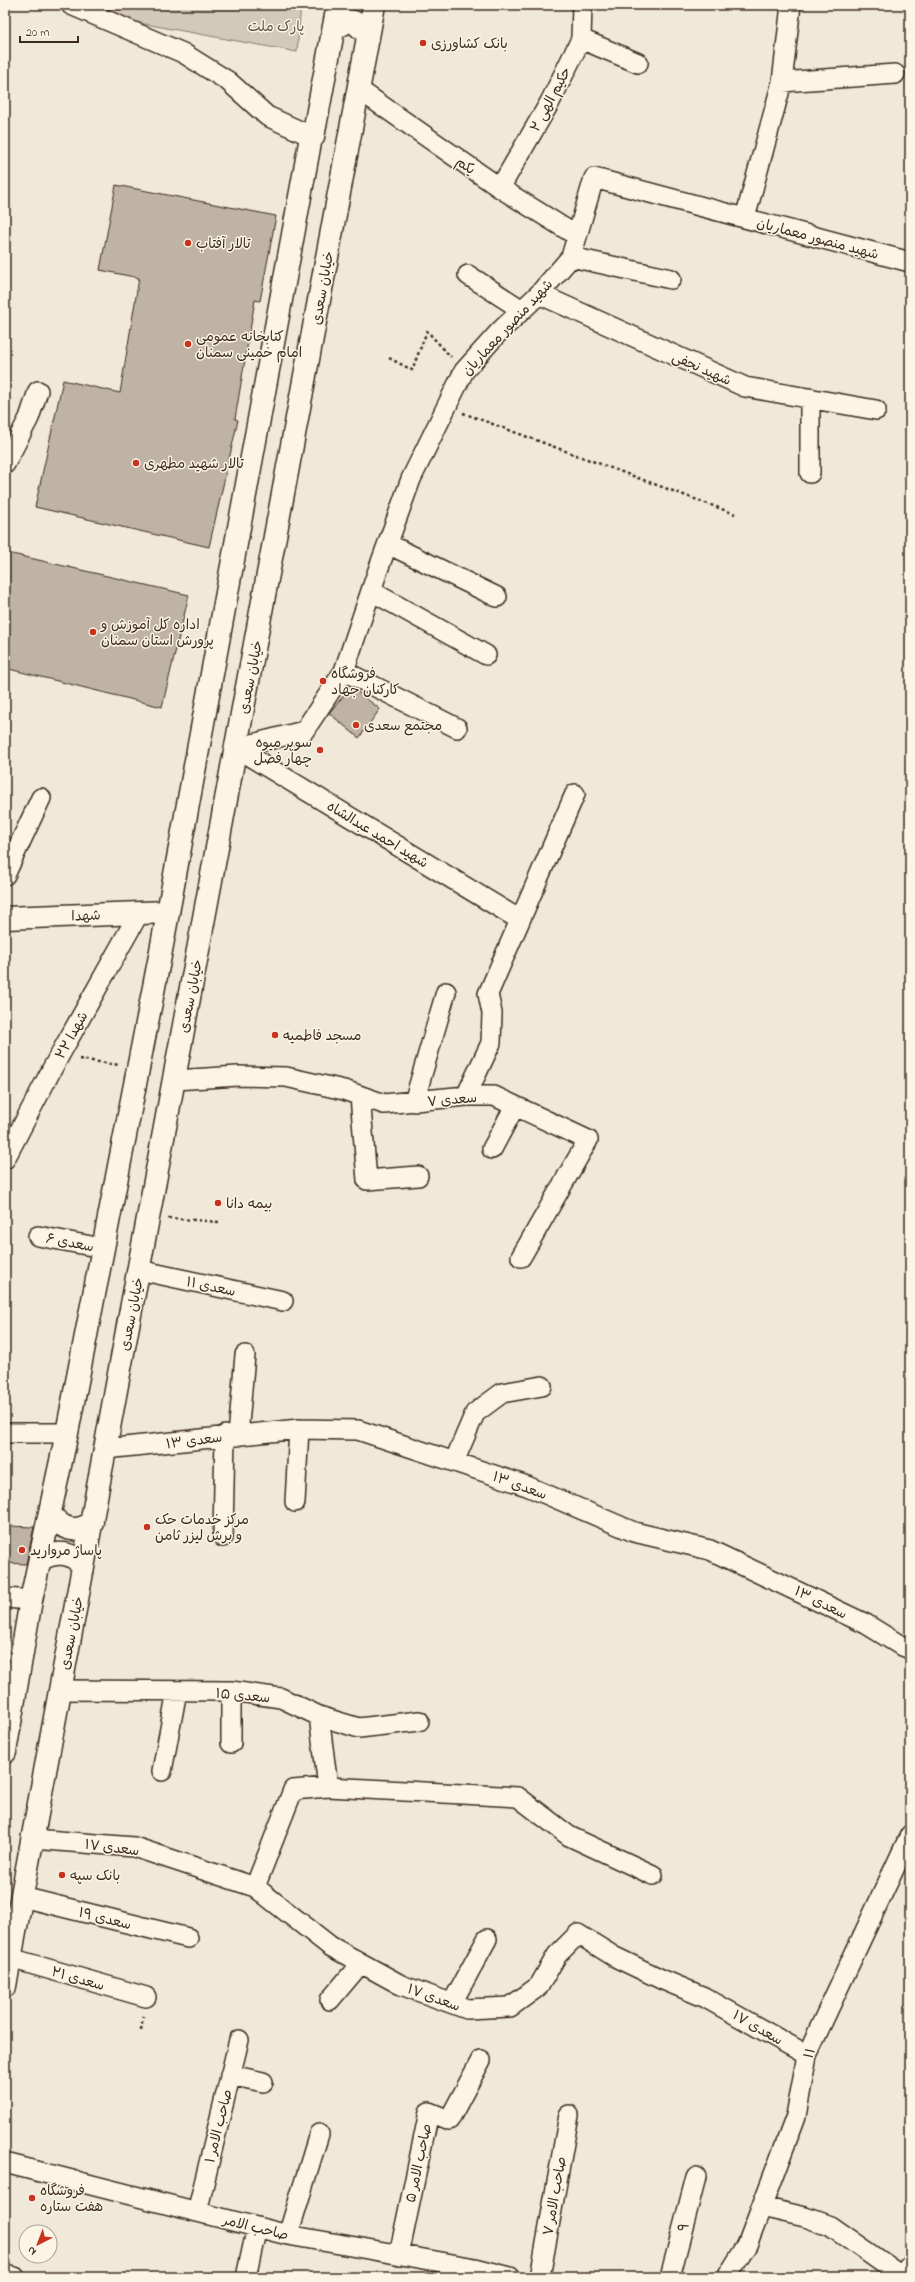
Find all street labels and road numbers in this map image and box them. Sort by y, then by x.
street label: حکیم الهی ۲ [525,63,577,136]
street label: یکم [451,152,479,181]
street label: شهید منصور معماریان [754,213,881,266]
street label: خیابان سعدی [307,250,340,327]
street label: شهید منصور معماریان [458,275,559,381]
street label: شهید نجفی [668,347,734,392]
street label: خیابان سعدی [234,639,269,716]
street label: شهید احمد عبدالشاه [322,797,432,874]
street label: شهدا [71,905,101,928]
street label: خیابان سعدی [174,958,209,1035]
street label: شهدا ۲۲ [51,1008,94,1064]
street label: سعدی ۷ [426,1088,478,1113]
street label: سعدی ۶ [44,1229,96,1258]
street label: سعدی ۱۱ [184,1272,237,1303]
street label: خیابان سعدی [115,1276,150,1353]
street label: سعدی ۱۳ [165,1428,224,1455]
street label: سعدی ۱۳ [489,1467,550,1506]
street label: سعدی ۱۳ [790,1582,850,1625]
street label: خیابان سعدی [55,1595,90,1672]
street label: سعدی ۱۵ [215,1684,271,1709]
street label: سعدی ۱۷ [83,1835,140,1862]
street label: سعدی ۱۹ [76,1903,133,1936]
street label: سعدی ۲۱ [48,1962,107,1997]
street label: سعدی ۱۷ [404,1979,463,2018]
street label: سعدی ۱۷ [728,2005,786,2051]
street label: ۱۱ [799,2045,822,2062]
street label: صاحب الامر ۱ [200,2087,239,2165]
street label: صاحب الامر ۵ [401,2122,438,2205]
street label: صاحب الامر ۷ [538,2155,573,2238]
street label: صاحب الامر [220,2210,291,2247]
street label: ۹ [673,2221,696,2234]

